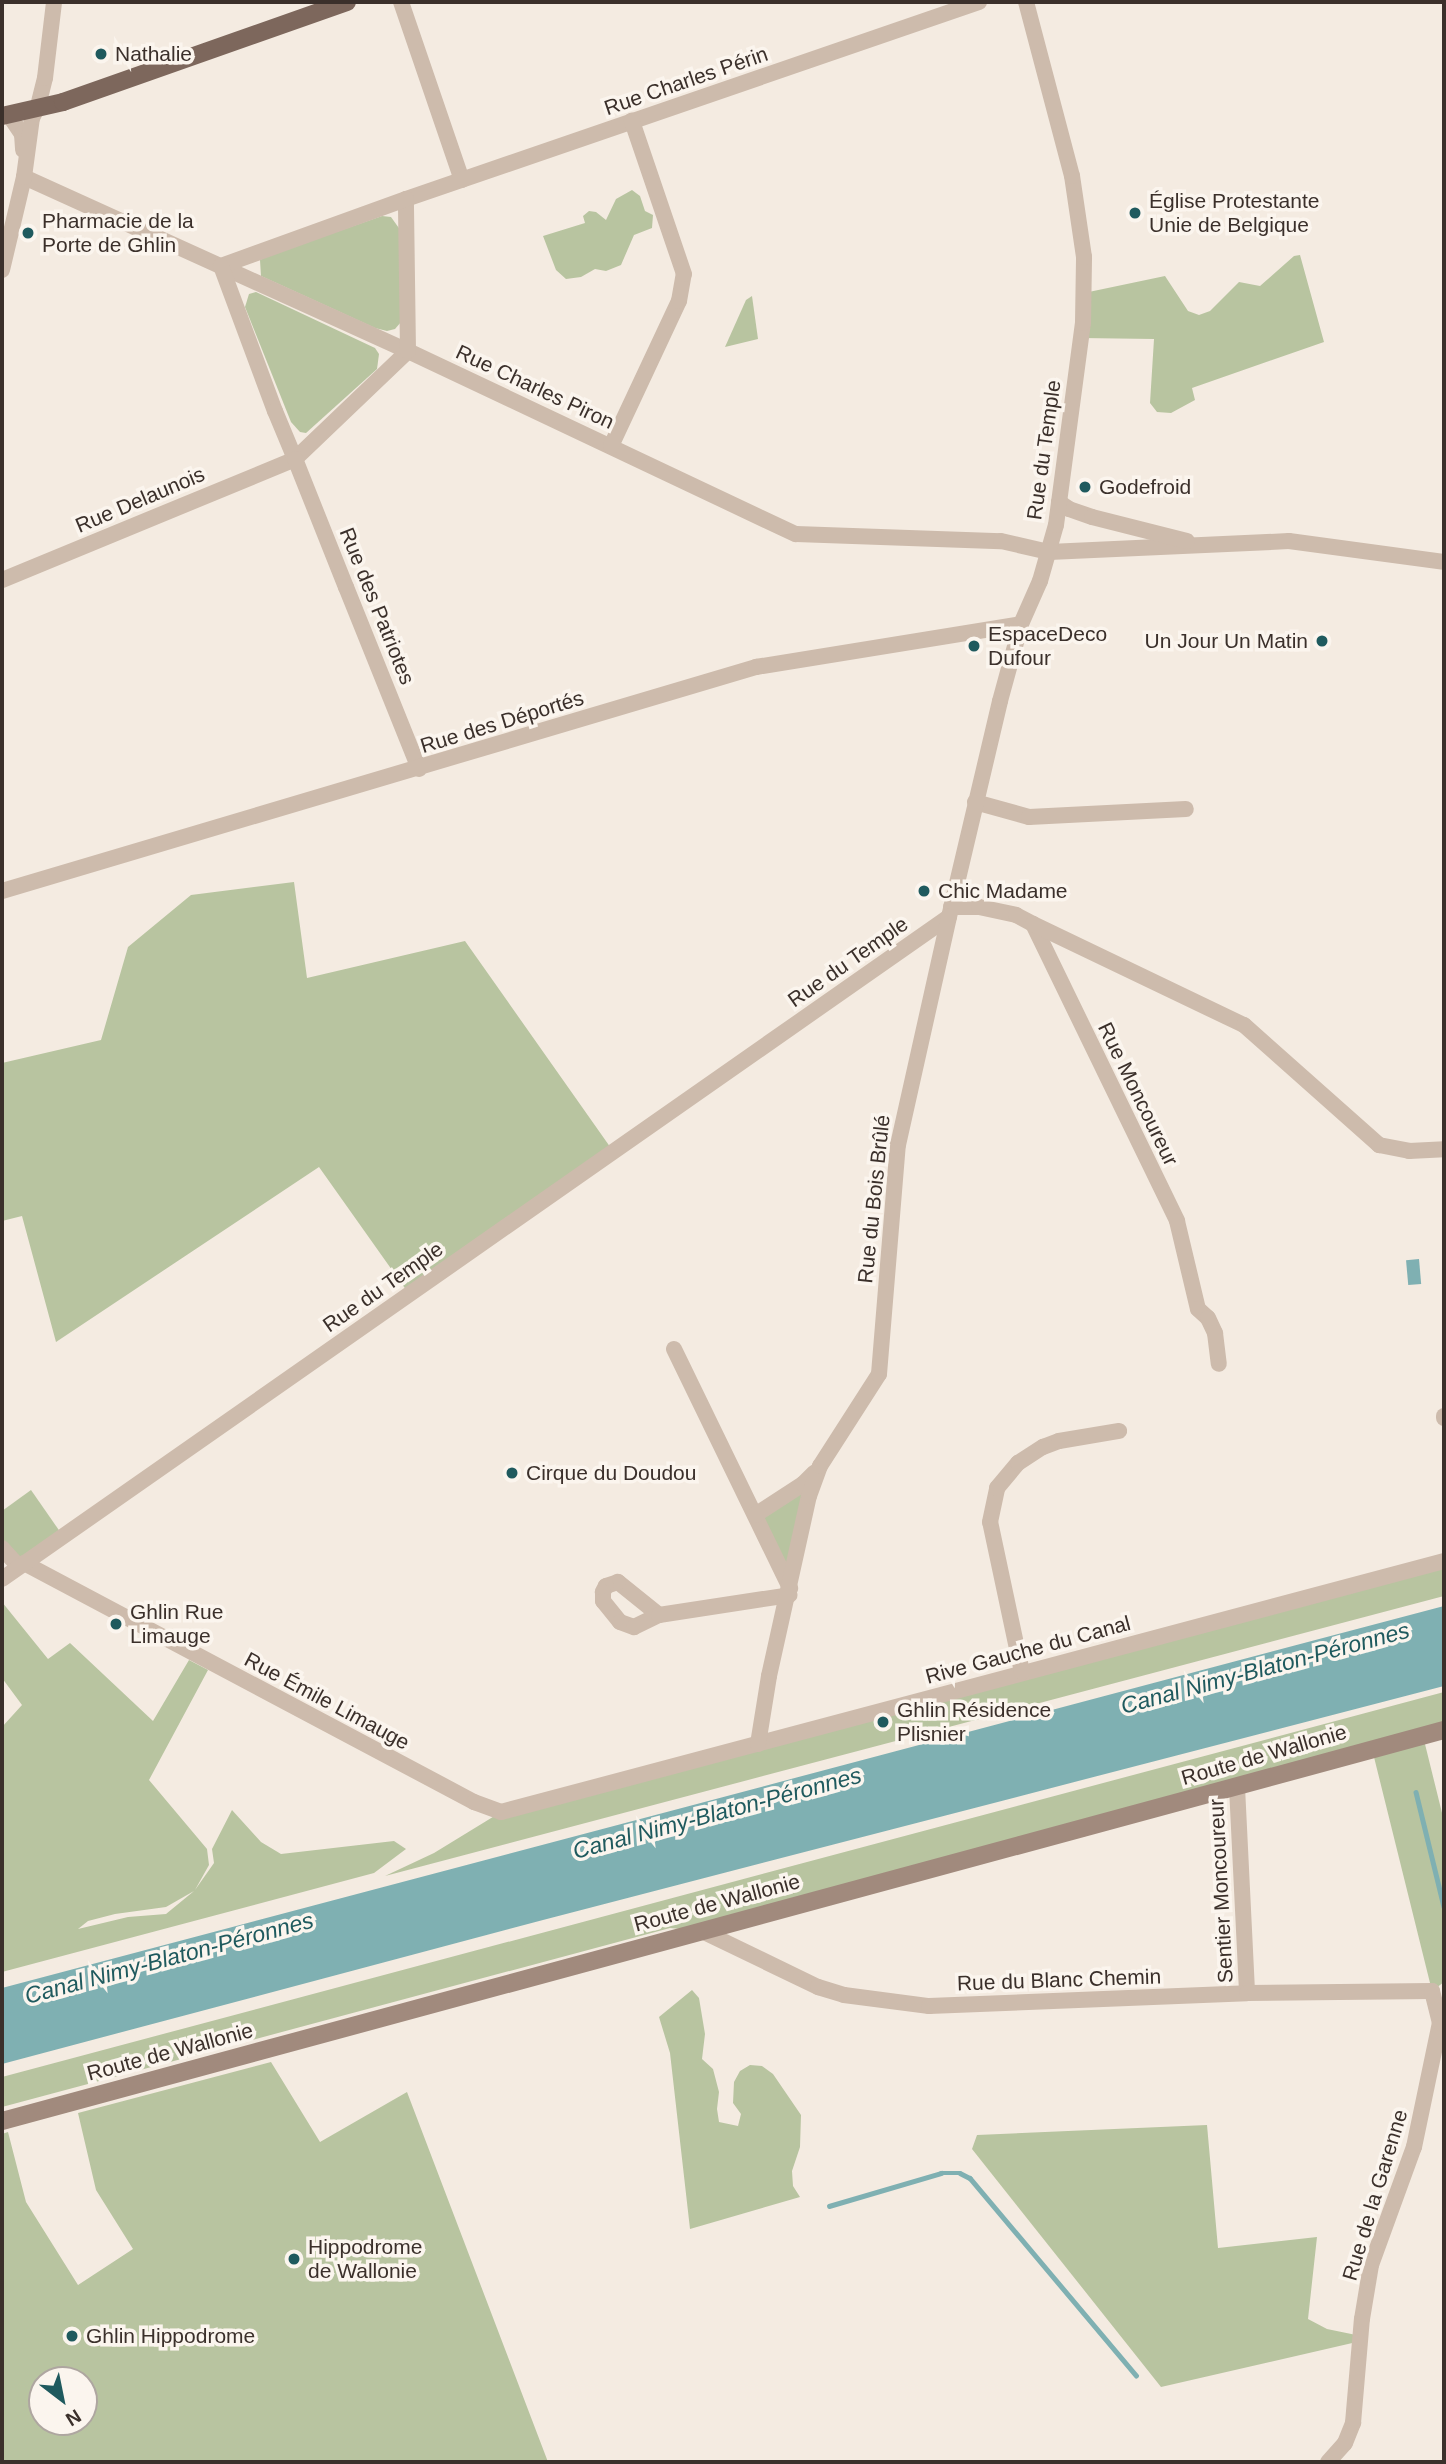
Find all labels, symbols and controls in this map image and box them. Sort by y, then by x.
place label: Nathalie [115,41,192,67]
street label: Rue Charles Périn [601,41,771,121]
marker: Nathalie [93,46,109,62]
place label: Église Protestante Unie de Belgique [1149,188,1319,238]
marker: Église Protestante Unie de Belgique [1127,205,1143,221]
place label: Pharmacie de la Porte de Ghlin [42,208,194,258]
marker: Pharmacie de la Porte de Ghlin [20,225,36,241]
street label: Rue Charles Piron [452,339,618,435]
street label: Rue du Temple [1022,378,1066,522]
street label: Rue Delaunois [72,461,208,539]
place label: Godefroid [1099,474,1191,500]
marker: Godefroid [1077,479,1093,495]
street label: Rue des Patriotes [334,524,420,688]
place label: EspaceDeco Dufour [988,621,1107,671]
place label: Un Jour Un Matin [1145,628,1308,654]
marker: Un Jour Un Matin [1314,633,1330,649]
marker: EspaceDeco Dufour [966,638,982,654]
street label: Rue des Déportés [417,685,587,759]
place label: Chic Madame [938,878,1068,904]
marker: Chic Madame [916,883,932,899]
street label: Rue du Temple [783,911,913,1013]
street label: Rue Moncoureur [1092,1018,1184,1170]
street label: Rue du Bois Brûlé [853,1114,895,1284]
street label: Rue du Temple [318,1236,448,1338]
place label: Cirque du Doudou [526,1460,696,1486]
marker: Cirque du Doudou [504,1465,520,1481]
place label: Ghlin Rue Limauge [130,1599,223,1649]
street label: Rive Gauche du Canal [923,1610,1133,1690]
marker: Ghlin Rue Limauge [108,1616,124,1632]
water label: Canal Nimy-Blaton-Péronnes [1118,1616,1412,1720]
street label: Rue Émile Limauge [240,1647,414,1755]
place label: Ghlin Résidence Plisnier [897,1697,1051,1747]
marker: Ghlin Résidence Plisnier [875,1714,891,1730]
street label: Route de Wallonie [1178,1719,1350,1791]
water label: Canal Nimy-Blaton-Péronnes [570,1761,864,1865]
street label: Sentier Moncoureur [1204,1798,1238,1984]
street label: Route de Wallonie [631,1869,803,1937]
water label: Canal Nimy-Blaton-Péronnes [22,1906,316,2010]
street label: Rue du Blanc Chemin [956,1964,1162,1996]
street label: Route de Wallonie [84,2018,256,2086]
street label: Rue de la Garenne [1337,2106,1413,2284]
place label: Hippodrome de Wallonie [308,2234,422,2284]
marker: Hippodrome de Wallonie [286,2251,302,2267]
place label: Ghlin Hippodrome [86,2323,255,2349]
marker: Ghlin Hippodrome [64,2328,80,2344]
north arrow [28,2366,98,2436]
text: N [62,2405,85,2430]

